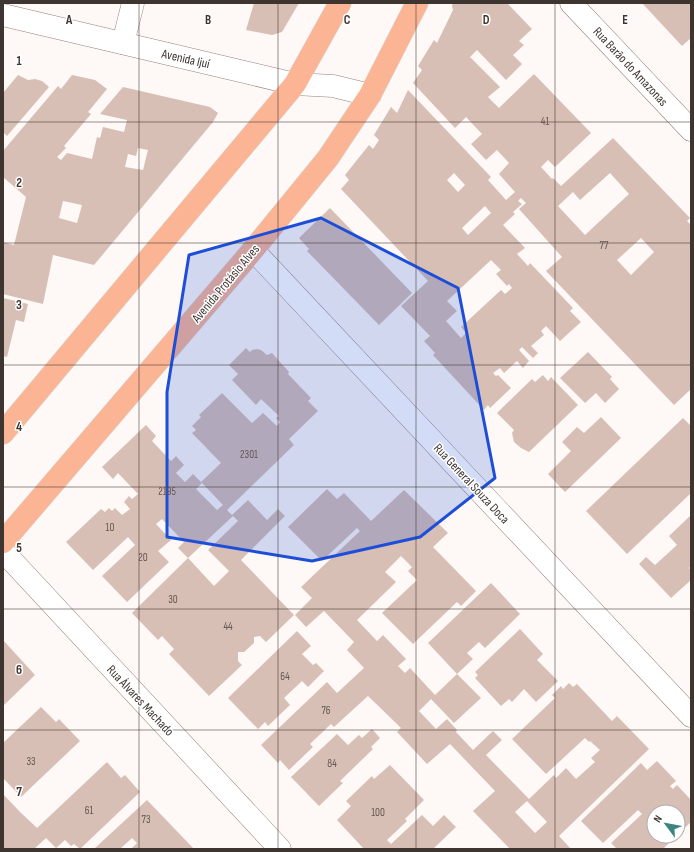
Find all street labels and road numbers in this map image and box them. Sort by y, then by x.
street label: Rua Barão do Amazonas [589,24,671,110]
street label: Avenida Ijuí [159,45,212,72]
street label: Avenida Protásio Alves [188,241,263,327]
street label: Rua General Souza Doca [430,440,513,527]
street label: Rua Álvares Machado [103,662,177,740]

